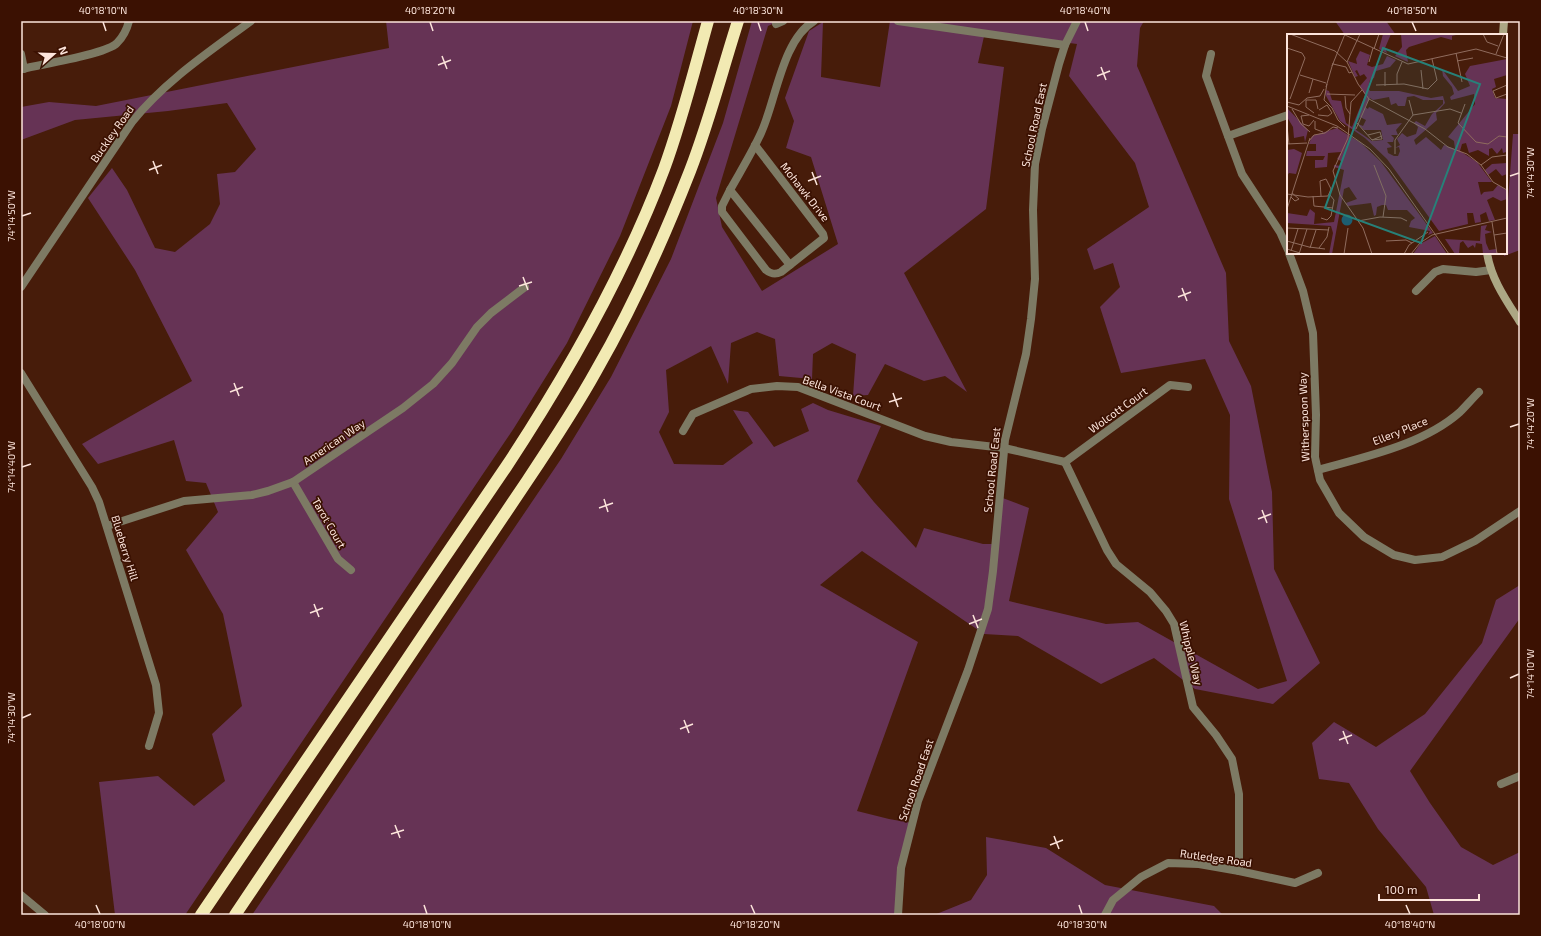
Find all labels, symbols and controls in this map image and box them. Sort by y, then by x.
text: 40°18'10"N [79,4,127,16]
text: 40°18'20"N [405,4,455,16]
text: 40°18'30"N [733,4,783,16]
text: 40°18'40"N [1060,4,1110,16]
text: 40°18'50"N [1387,4,1437,16]
north arrow [34,34,74,74]
inset map [1287,34,1507,254]
text: N [56,44,71,56]
street label: School Road East [1018,82,1049,168]
street label: Buckley Road [87,103,136,165]
text: 74°14'30"W [1524,147,1536,199]
street label: Mohawk Drive [778,160,833,224]
text: 74°14'50"W [5,190,17,242]
street label: Bella Vista Court [801,372,883,413]
street label: Witherspoon Way [1295,372,1312,462]
street label: Wolcott Court [1086,384,1150,435]
text: 74°14'20"W [1524,398,1536,450]
street label: Ellery Place [1370,414,1429,447]
street label: American Way [300,416,367,467]
street label: School Road East [981,427,1002,513]
text: 74°14'40"W [5,440,17,493]
street label: Tarot Court [310,495,349,550]
street label: Blueberry Hill [109,513,142,583]
street label: Whipple Way [1177,619,1206,687]
text: 74°14'10"W [1524,648,1536,699]
text: 74°14'30"W [5,692,17,744]
street label: School Road East [895,737,936,822]
street label: Rutledge Road [1179,846,1253,869]
scale bar [1379,876,1479,902]
text: 100 m [1385,882,1417,896]
text: 40°18'00"N [75,918,125,930]
text: 40°18'10"N [403,918,451,930]
text: 40°18'20"N [730,918,780,930]
text: 40°18'30"N [1057,918,1107,930]
text: 40°18'40"N [1385,918,1435,930]

